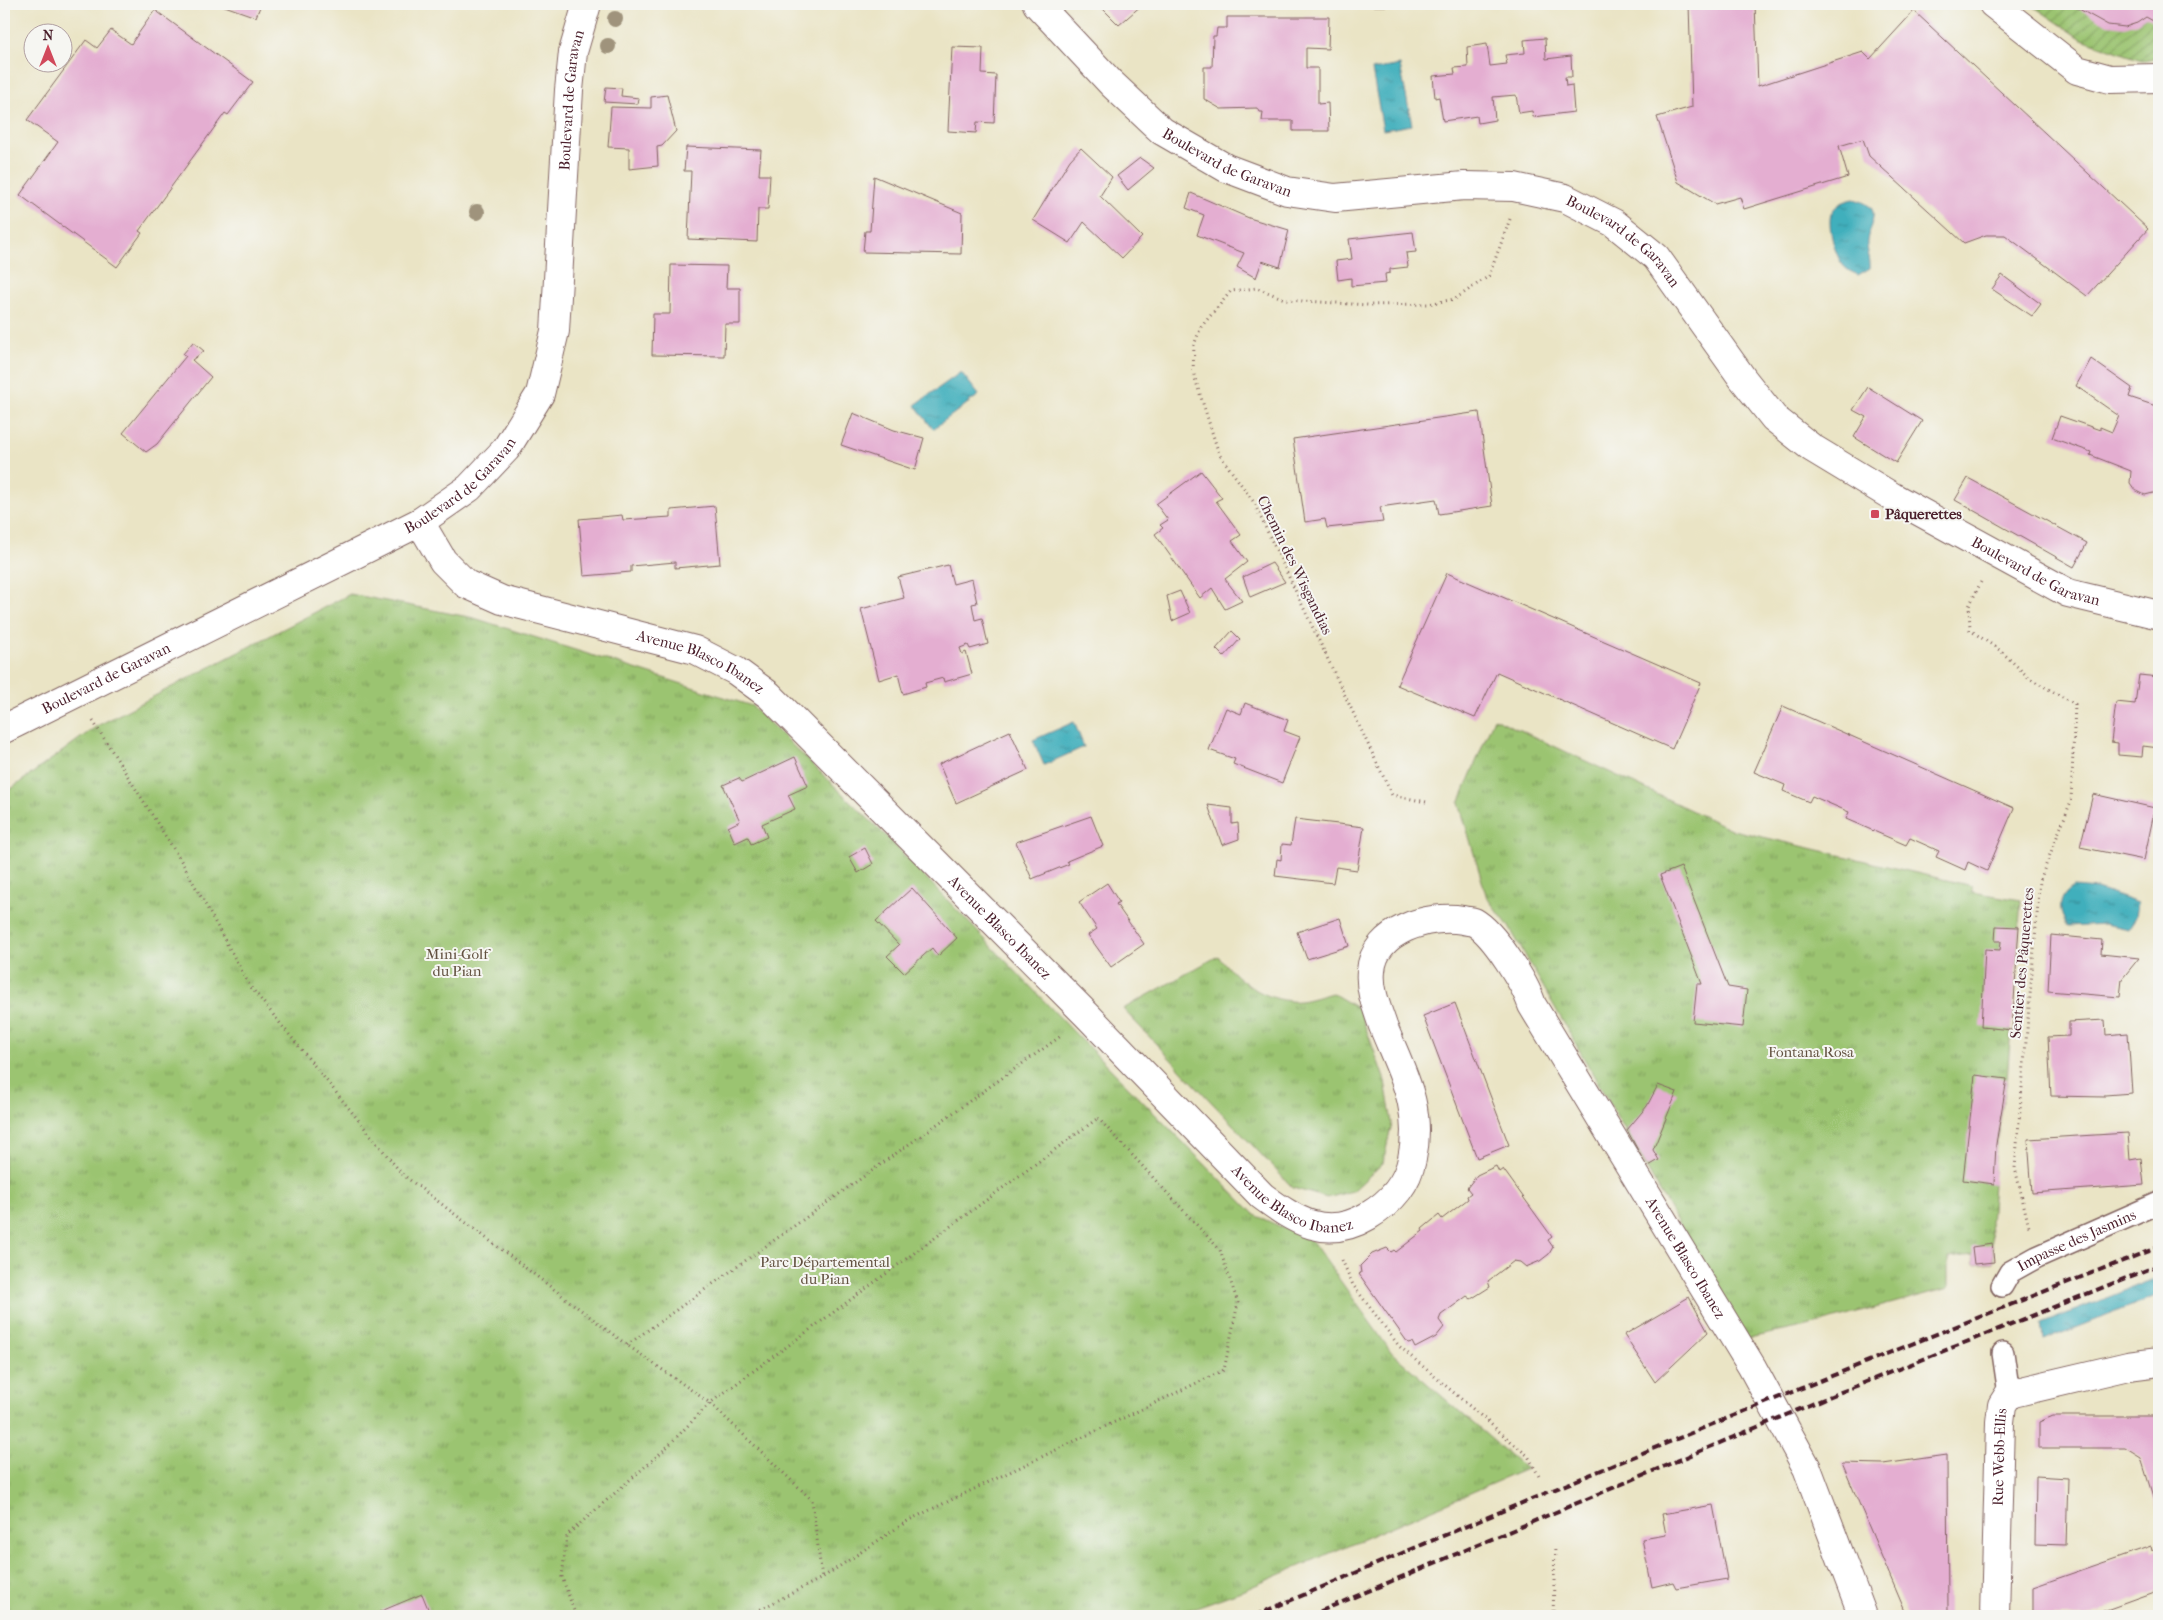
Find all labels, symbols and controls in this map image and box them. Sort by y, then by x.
north arrow [22,22,72,72]
text: N [43,27,54,44]
street label: Boulevard de Garavan [555,27,588,171]
street label: Boulevard de Garavan [1159,124,1294,201]
street label: Boulevard de Garavan [1563,191,1684,291]
street label: Boulevard de Garavan [401,434,520,537]
street label: Chemin des Wisgandias [1254,493,1337,638]
place label: Pâquerettes [1885,505,1962,523]
marker: Pâquerettes [1869,508,1881,520]
street label: Boulevard de Garavan [1968,533,2102,609]
street label: Avenue Blasco Ibanez [634,626,768,698]
street label: Boulevard de Garavan [39,639,174,718]
street label: Avenue Blasco Ibanez [944,871,1055,983]
street label: Sentier des Pâquerettes [2006,886,2038,1039]
park label: Mini-Golf du Pian [426,945,491,980]
park label: Fontana Rosa [1768,1043,1855,1061]
street label: Avenue Blasco Ibanez [1227,1160,1355,1237]
street label: Avenue Blasco Ibanez [1641,1193,1730,1322]
street label: Impasse des Jasmins [2014,1205,2139,1275]
park label: Parc Départemental du Pian [760,1253,890,1288]
street label: Rue Webb-Ellis [1989,1407,2011,1506]

